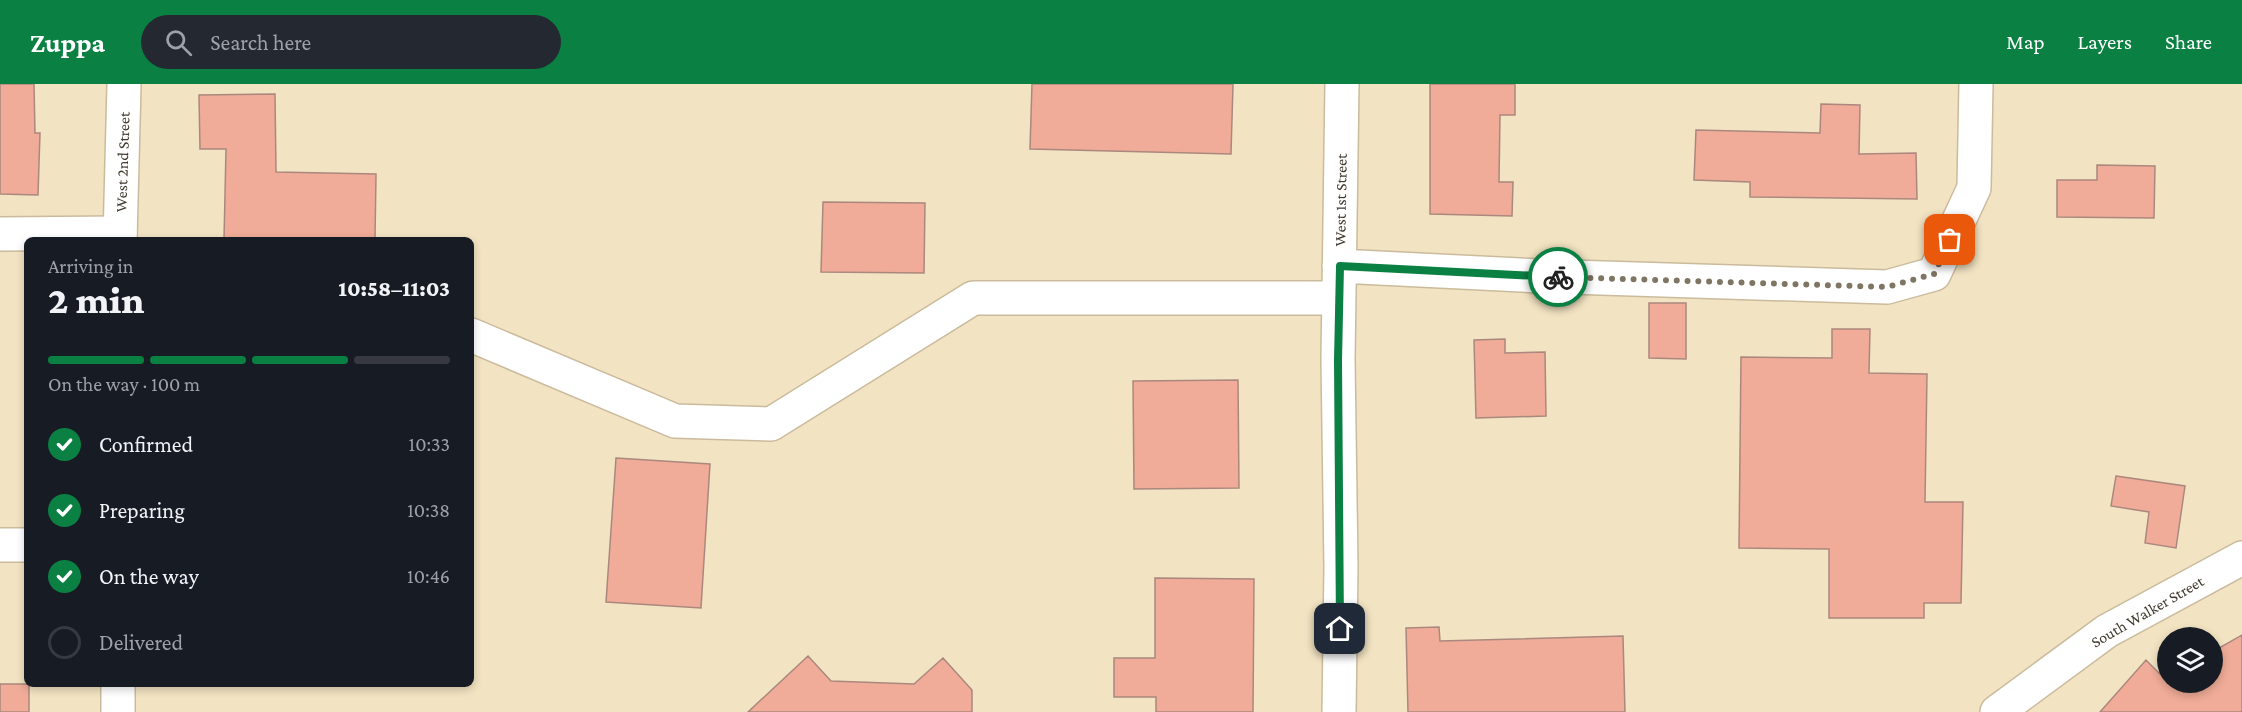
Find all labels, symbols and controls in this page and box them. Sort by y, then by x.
search box [141,15,561,69]
icon: search [162,26,195,59]
text: Zuppa [30,27,105,58]
text: Search here [210,30,311,55]
text: Map [2006,30,2045,54]
text: Layers [2078,30,2132,54]
text: Share [2165,30,2212,54]
street label: West 2nd Street [112,111,133,213]
street label: West 1st Street [1331,153,1350,247]
pin [1924,214,1975,265]
icon: bag [1933,223,1966,256]
courier [1528,247,1588,307]
text: Arriving in [48,255,133,277]
icon: bike [1542,261,1575,294]
text: 10:58–11:03 [338,276,450,301]
text: 2 min [48,278,144,321]
text: On the way · 100 m [48,373,200,395]
icon: check [48,428,81,461]
text: Confirmed [99,432,193,457]
text: 10:33 [409,433,450,455]
icon: check [48,494,81,527]
text: Preparing [99,498,185,523]
text: 10:38 [407,499,450,521]
icon: check [48,560,81,593]
text: On the way [99,564,199,589]
text: 10:46 [407,565,450,587]
street label: South Walker Street [2088,572,2207,651]
pin [1314,603,1365,654]
icon: home [1323,612,1356,645]
map controls [2157,627,2223,693]
button: layers [2157,627,2223,693]
text: Delivered [99,630,183,655]

